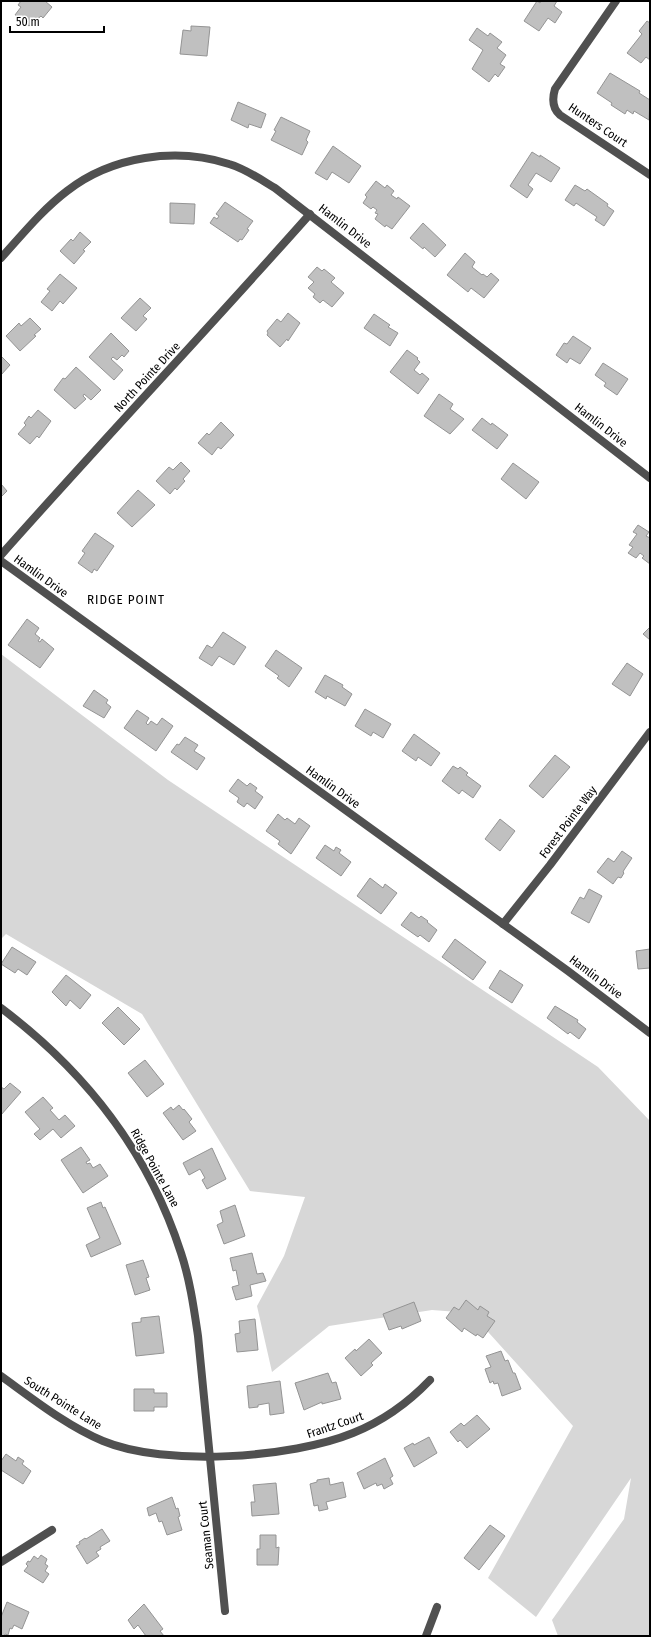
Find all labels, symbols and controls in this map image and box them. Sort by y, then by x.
scale bar [10,8,104,34]
text: 50 m [16,15,40,29]
street label: Hunters Court [566,100,630,150]
street label: Hamlin Drive [316,201,374,251]
street label: North Pointe Drive [111,339,183,415]
street label: Hamlin Drive [572,400,630,450]
street label: Hamlin Drive [11,552,71,600]
district label: RIDGE POINT [87,592,165,607]
street label: Hamlin Drive [303,763,363,811]
street label: Forest Pointe Way [536,783,600,861]
street label: Hamlin Drive [567,952,625,1002]
street label: Ridge Pointe Lane [128,1126,182,1210]
street label: South Pointe Lane [22,1373,105,1433]
street label: Frantz Court [305,1409,365,1441]
street label: Seaman Court [195,1500,217,1570]

